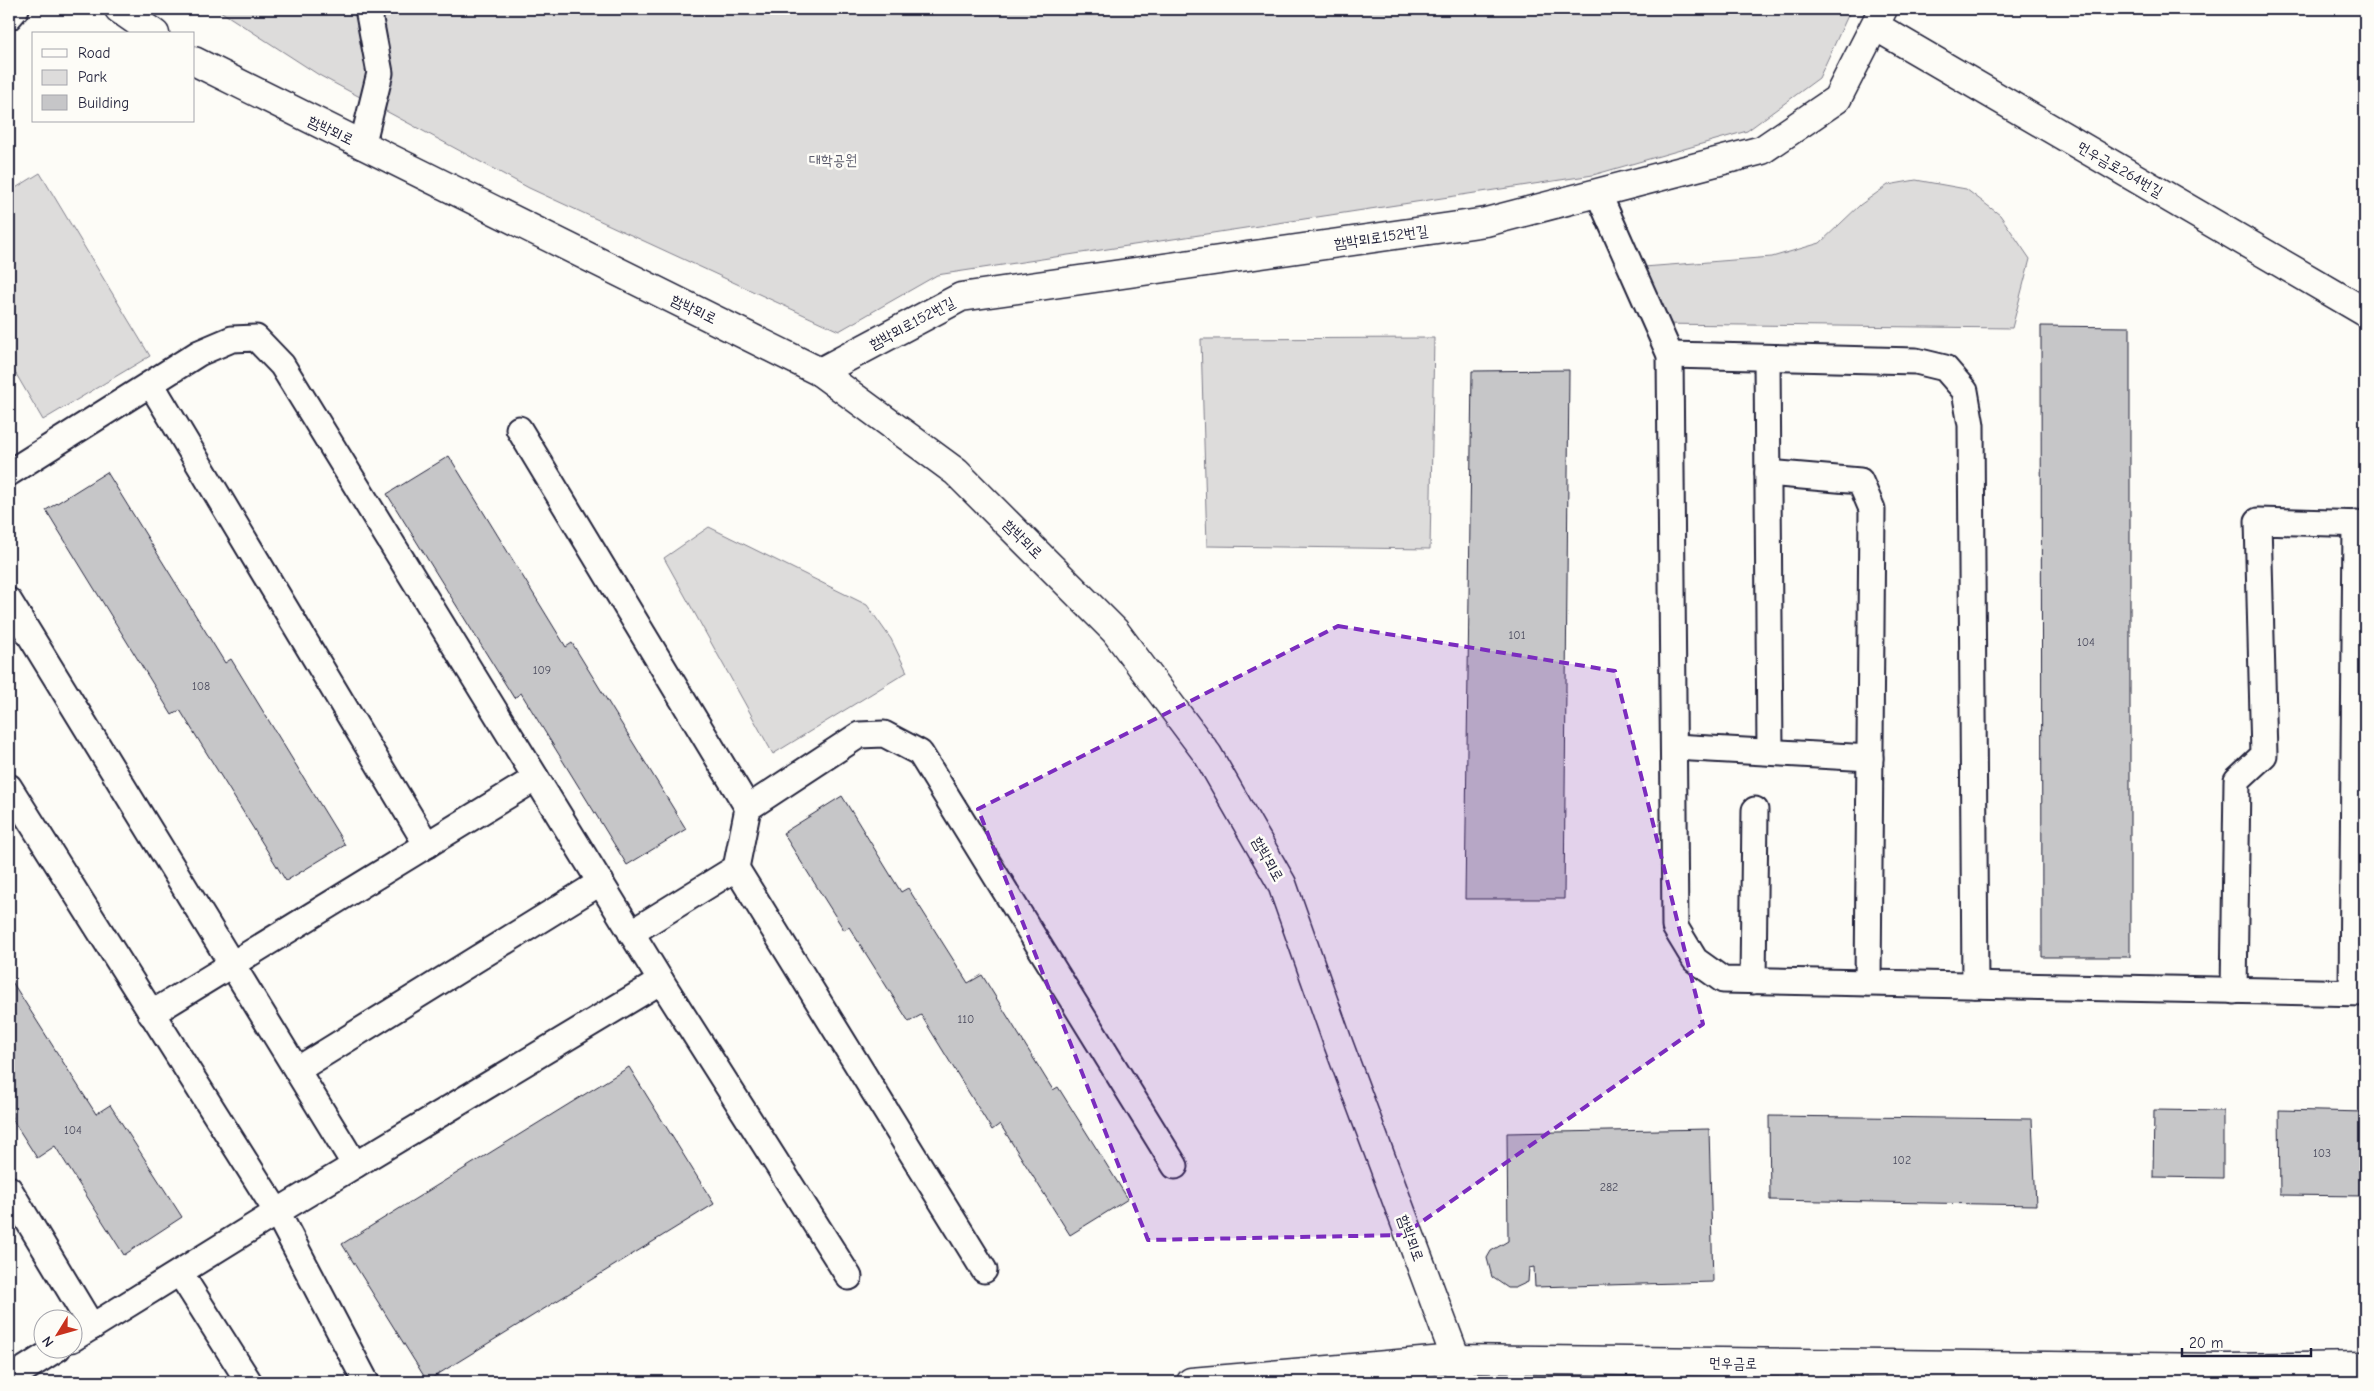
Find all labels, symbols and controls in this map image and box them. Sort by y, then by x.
legend [32,32,195,122]
text: Road [78,44,110,62]
text: Park [78,68,107,86]
text: Building [78,94,129,112]
street label: 함박뫼로 [305,111,357,149]
street label: 먼우금로264번길 [2074,137,2166,201]
park label: 대학공원 [809,151,857,169]
street label: 함박뫼로152번길 [1333,222,1429,252]
street label: 함박뫼로 [668,290,720,328]
street label: 함박뫼로152번길 [866,293,958,353]
street label: 함박뫼로 [1000,516,1046,562]
house number: 101 [1509,628,1526,642]
house number: 104 [2077,635,2095,649]
house number: 109 [533,663,551,677]
house number: 108 [192,679,210,693]
street label: 함박뫼로 [1248,834,1288,884]
house number: 110 [958,1012,974,1026]
house number: 104 [64,1123,82,1137]
house number: 103 [2313,1146,2331,1160]
house number: 102 [1893,1153,1911,1167]
house number: 282 [1600,1180,1618,1194]
street label: 함박뫼로 [1394,1212,1428,1264]
north arrow [32,1308,82,1358]
scale bar [2182,1326,2310,1358]
text: N [38,1333,58,1350]
text: 20 m [2189,1334,2223,1352]
street label: 먼우금로 [1709,1354,1757,1372]

